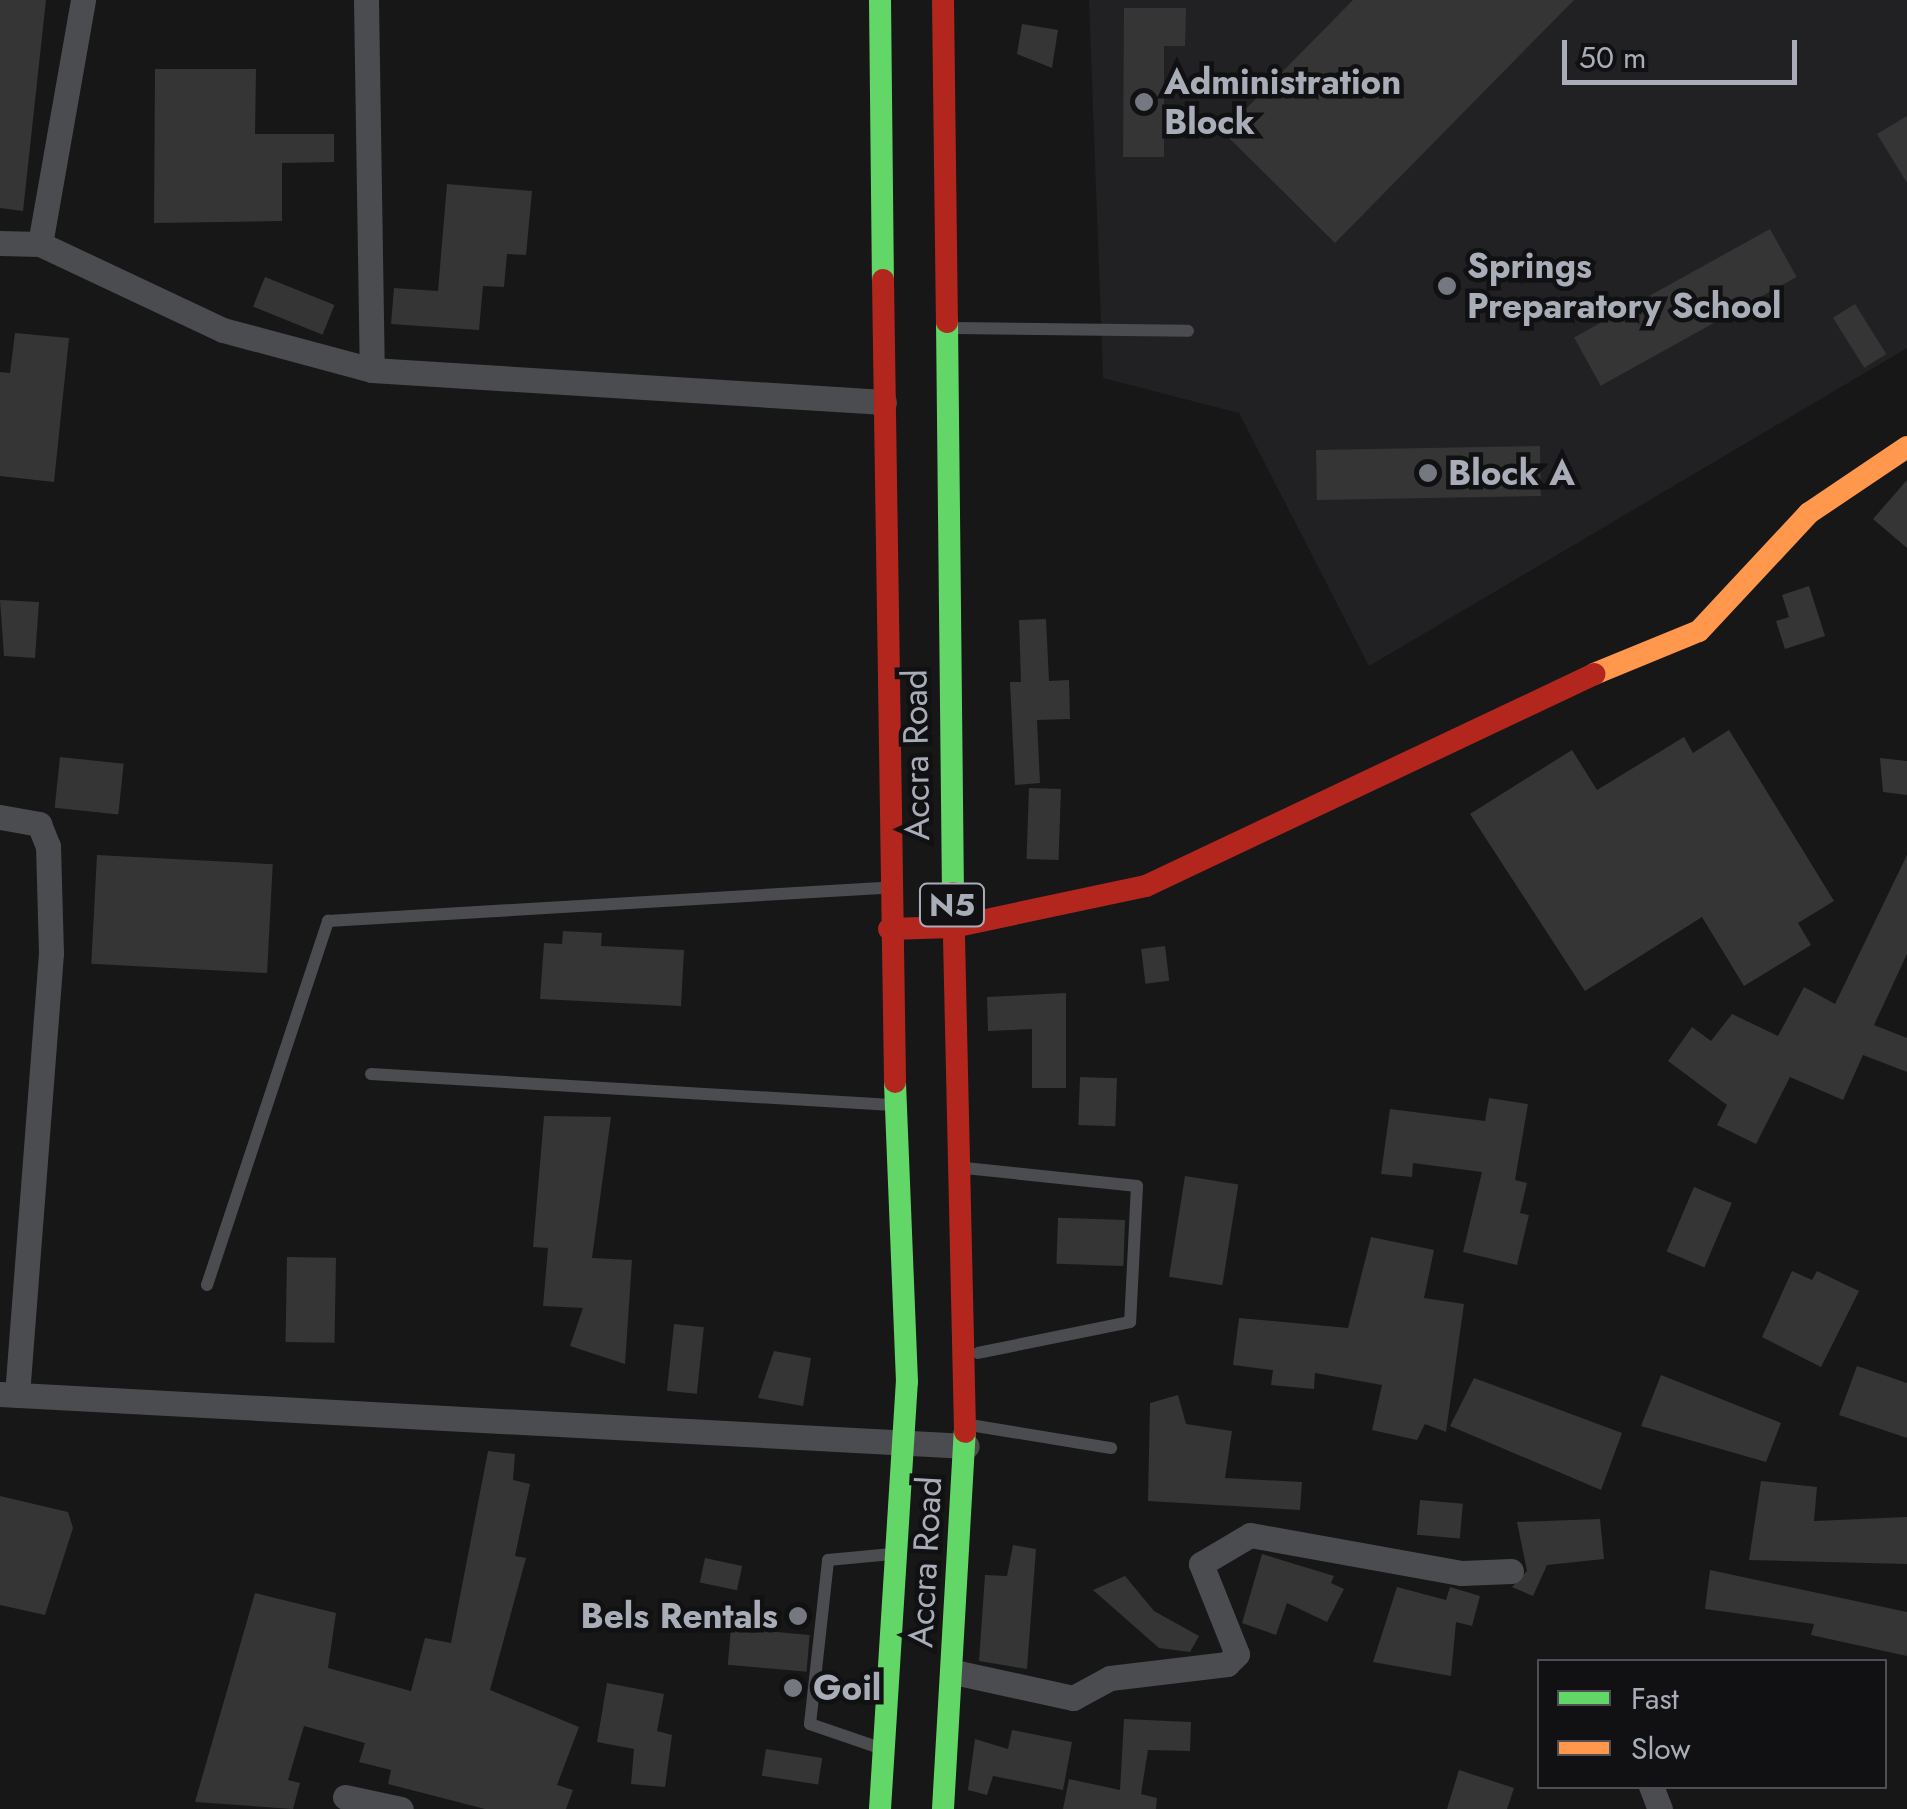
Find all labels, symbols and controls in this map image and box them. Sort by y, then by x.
scale bar [1567,20,1802,82]
text: 50 m [1579,36,1646,79]
place label: Administration Block [1164,61,1401,143]
marker: Administration Block [1133,91,1155,113]
place label: Springs Preparatory School [1467,245,1782,327]
marker: Springs Preparatory School [1436,275,1458,297]
place label: Block A [1448,452,1575,494]
marker: Block A [1417,462,1439,484]
street label: Accra Road [894,669,938,841]
road number: N5 [917,878,987,932]
street label: Accra Road [900,1475,950,1649]
place label: Bels Rentals [581,1595,778,1637]
marker: Bels Rentals [787,1605,809,1627]
legend [1537,1659,1887,1789]
place label: Goil [813,1667,881,1709]
marker: Goil [782,1677,804,1699]
text: Fast [1631,1677,1679,1720]
text: Slow [1631,1727,1691,1770]

